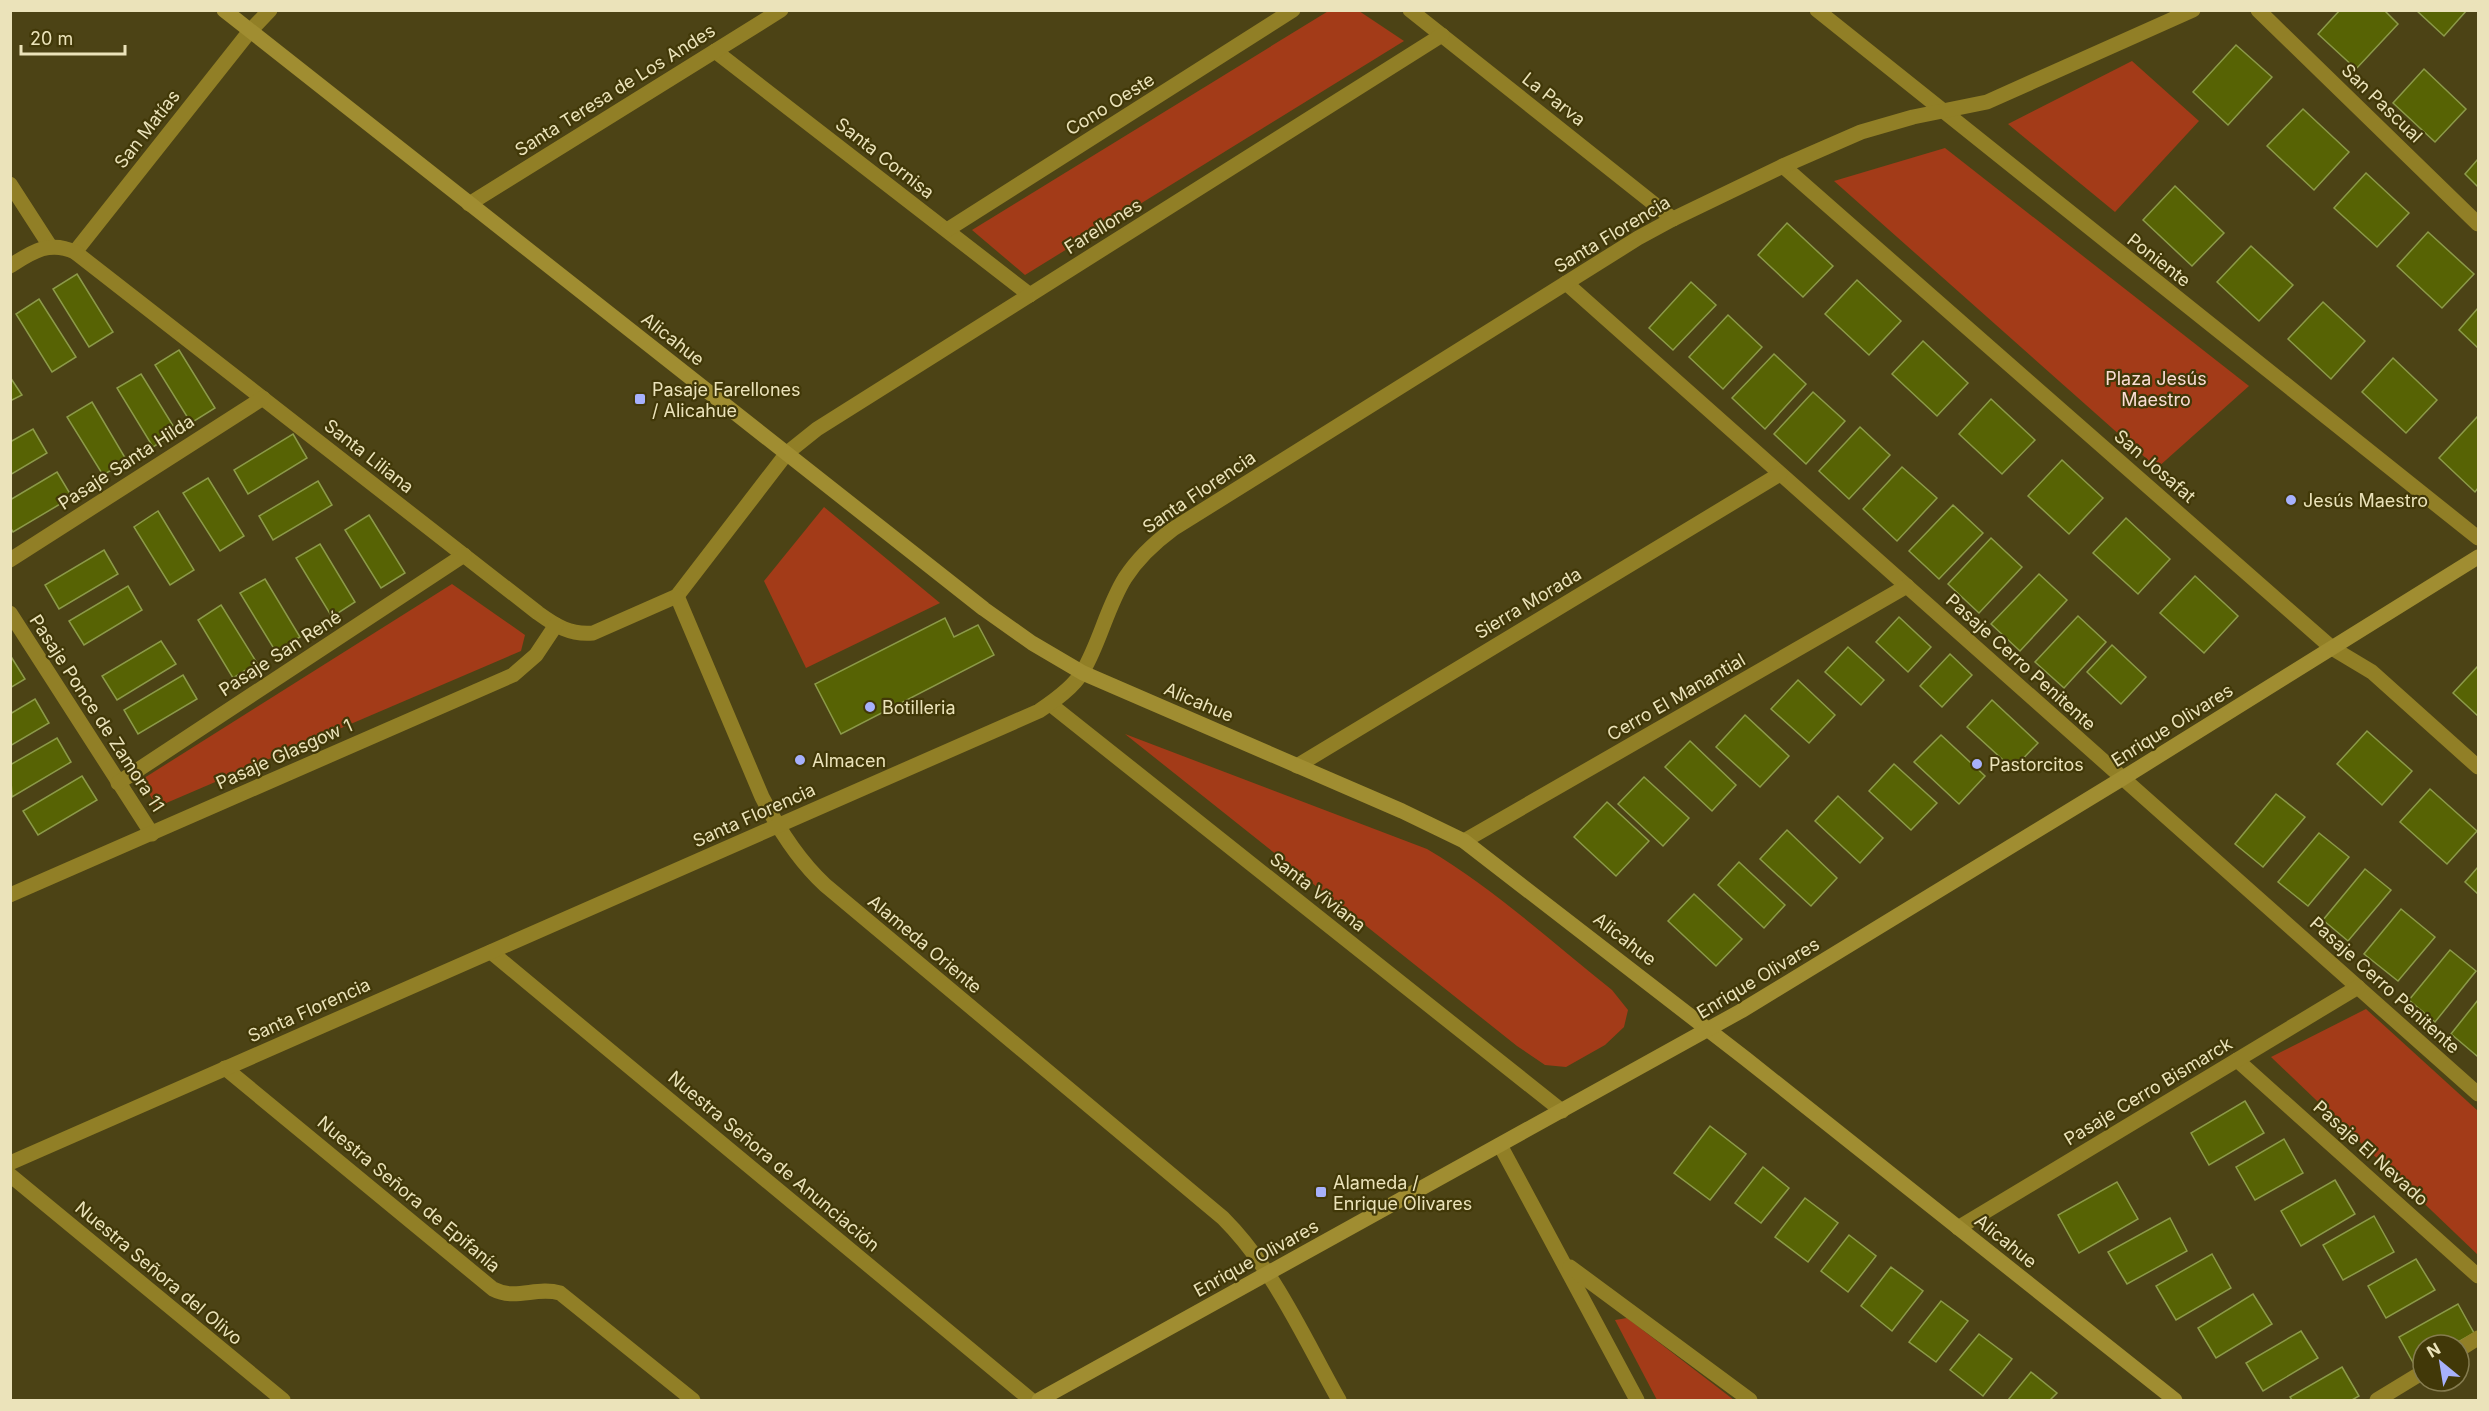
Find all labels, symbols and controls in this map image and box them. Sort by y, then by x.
scale bar [21,18,124,56]
street label: Santa Teresa de Los Andes [511,20,719,160]
text: 20 m [30,28,73,49]
street label: San Pascual [2337,59,2427,147]
street label: Cono Oeste [1062,68,1158,140]
street label: La Parva [1518,68,1590,130]
street label: San Matías [110,86,184,172]
street label: Santa Cornisa [832,113,938,203]
street label: Santa Florencia [1550,191,1674,277]
street label: Farellones [1060,194,1146,258]
street label: Poniente [2123,229,2195,291]
street label: Alicahue [638,308,708,370]
park label: Plaza Jesús Maestro [2105,368,2207,410]
place label: Pasaje Farellones / Alicahue [652,379,801,421]
marker: Pasaje Farellones / Alicahue [633,392,647,406]
street label: Pasaje Santa Hilda [54,410,198,514]
street label: Santa Liliana [320,415,418,497]
street label: San Josafat [2110,425,2200,507]
street label: Santa Florencia [1139,447,1259,537]
place label: Jesús Maestro [2303,490,2428,511]
marker: Jesús Maestro [2284,493,2298,507]
street label: Sierra Morada [1471,563,1585,643]
street label: Pasaje Cerro Penitente [1942,589,2100,735]
street label: Pasaje San René [215,606,345,700]
street label: Pasaje Ponce de Zamora 11 [25,610,169,816]
street label: Cerro El Manantial [1603,649,1749,745]
street label: Alicahue [1161,678,1237,726]
street label: Enrique Olivares [2107,679,2237,771]
place label: Botilleria [882,697,956,718]
marker: Botilleria [863,700,877,714]
street label: Pasaje Glasgow 1 [213,714,355,794]
place label: Almacen [812,750,886,771]
marker: Almacen [793,753,807,767]
place label: Pastorcitos [1989,754,2084,775]
marker: Pastorcitos [1970,757,1984,771]
street label: Santa Florencia [690,779,818,851]
street label: Santa Viviana [1266,848,1370,936]
street label: Alameda Oriente [864,890,986,998]
street label: Alicahue [1590,908,1660,970]
street label: Pasaje Cerro Penitente [2306,912,2464,1058]
street label: Enrique Olivares [1693,933,1823,1023]
street label: Santa Florencia [245,974,373,1046]
street label: Pasaje Cerro Bismarck [2060,1032,2236,1150]
street label: Nuestra Señora de Anunciación [664,1066,884,1256]
street label: Pasaje El Nevado [2309,1096,2433,1210]
street label: Nuestra Señora de Epifanía [313,1111,505,1277]
place label: Alameda / Enrique Olivares [1333,1172,1472,1214]
marker: Alameda / Enrique Olivares [1314,1185,1328,1199]
street label: Nuestra Señora del Olivo [71,1197,247,1349]
street label: Alicahue [1971,1210,2041,1272]
street label: Enrique Olivares [1190,1215,1322,1301]
north arrow [2411,1333,2471,1393]
text: N [2423,1338,2444,1362]

